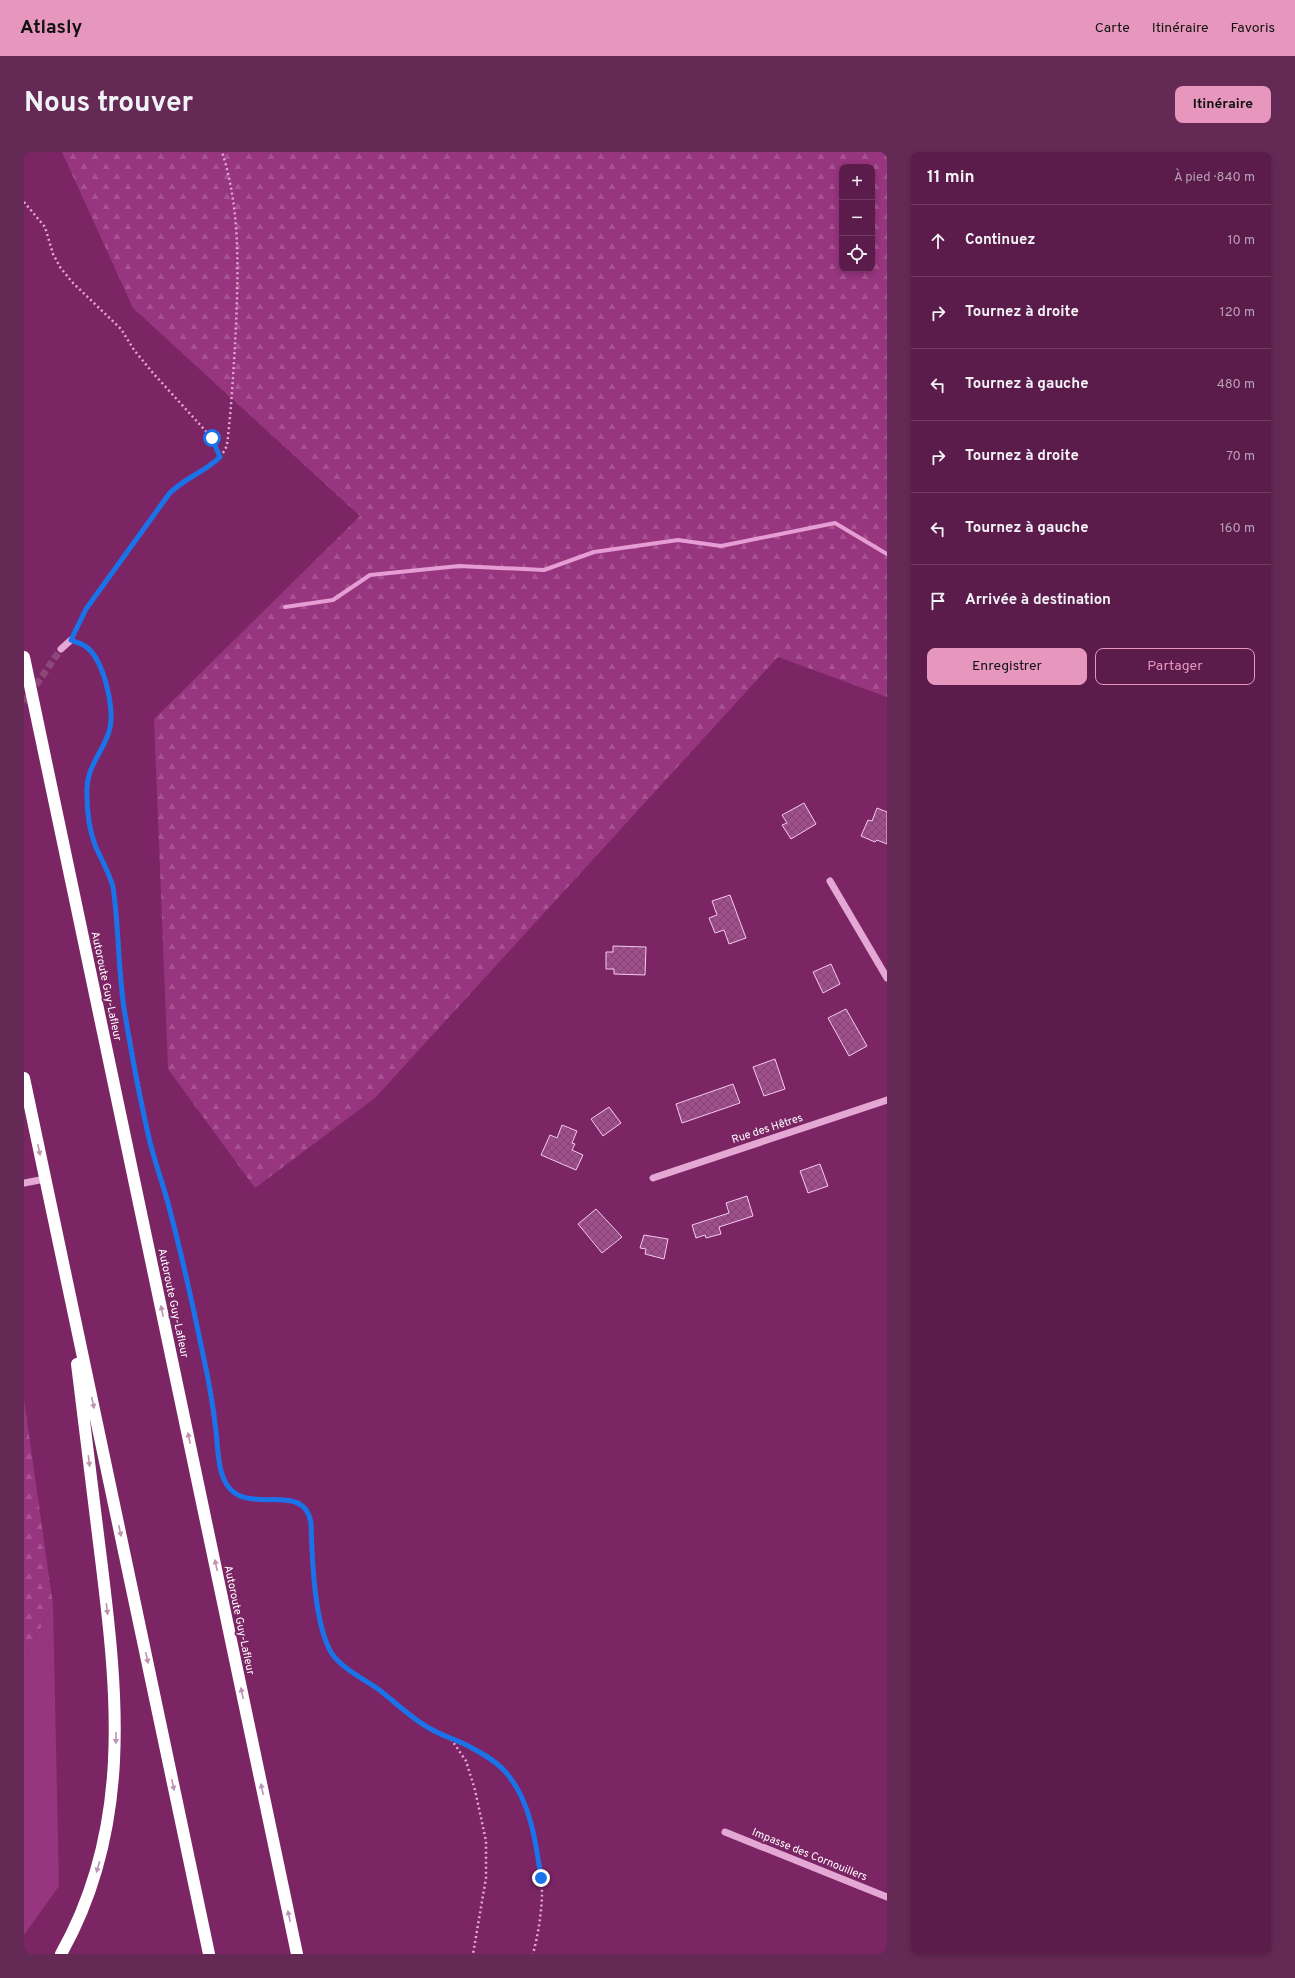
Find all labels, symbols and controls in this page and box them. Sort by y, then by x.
text: Atlasly [20,16,82,40]
text: Carte [1095,20,1130,37]
text: Itinéraire [1152,20,1209,37]
text: Favoris [1231,20,1275,37]
text: Nous trouver [24,86,193,122]
button: Itinéraire [1175,86,1271,123]
map controls [839,164,875,272]
button: + [839,164,875,200]
text: 11 min [927,167,975,189]
text: À pied · 840 m [1174,170,1255,186]
button: − [839,200,875,236]
icon: ahead [927,230,949,252]
text: Continuez [965,231,1035,250]
text: 10 m [1228,233,1255,249]
button: locate [839,236,875,272]
icon: right [927,302,949,324]
text: Tournez à droite [965,303,1079,322]
text: 120 m [1220,305,1255,321]
icon: left [927,374,949,396]
text: Tournez à gauche [965,375,1089,394]
text: 480 m [1217,377,1255,393]
route start [203,429,221,447]
icon: right [927,446,949,468]
text: Tournez à droite [965,447,1079,466]
text: 70 m [1226,449,1255,465]
icon: left [927,518,949,540]
text: Tournez à gauche [965,519,1089,538]
text: 160 m [1220,521,1255,537]
icon: arrive [927,590,949,612]
text: Arrivée à destination [965,591,1111,610]
button: Enregistrer [927,648,1087,685]
button: Partager [1095,648,1255,685]
street label: Autoroute Guy-Lafleur [88,930,125,1043]
street label: Rue des Hêtres [730,1111,805,1147]
one-way arrow [37,1144,43,1156]
street label: Autoroute Guy-Lafleur [155,1247,192,1360]
one-way arrow [159,1305,165,1317]
one-way arrow [90,1397,96,1410]
one-way arrow [186,1432,192,1444]
one-way arrow [86,1455,92,1467]
one-way arrow [117,1525,123,1537]
one-way arrow [213,1559,219,1571]
street label: Autoroute Guy-Lafleur [221,1564,258,1677]
one-way arrow [104,1603,111,1615]
one-way arrow [144,1652,150,1664]
one-way arrow [239,1686,245,1699]
one-way arrow [112,1732,119,1744]
one-way arrow [171,1779,177,1791]
one-way arrow [259,1782,265,1795]
street label: Impasse des Cornouillers [750,1825,869,1885]
one-way arrow [95,1861,101,1873]
route end [532,1869,550,1887]
one-way arrow [285,1910,291,1922]

